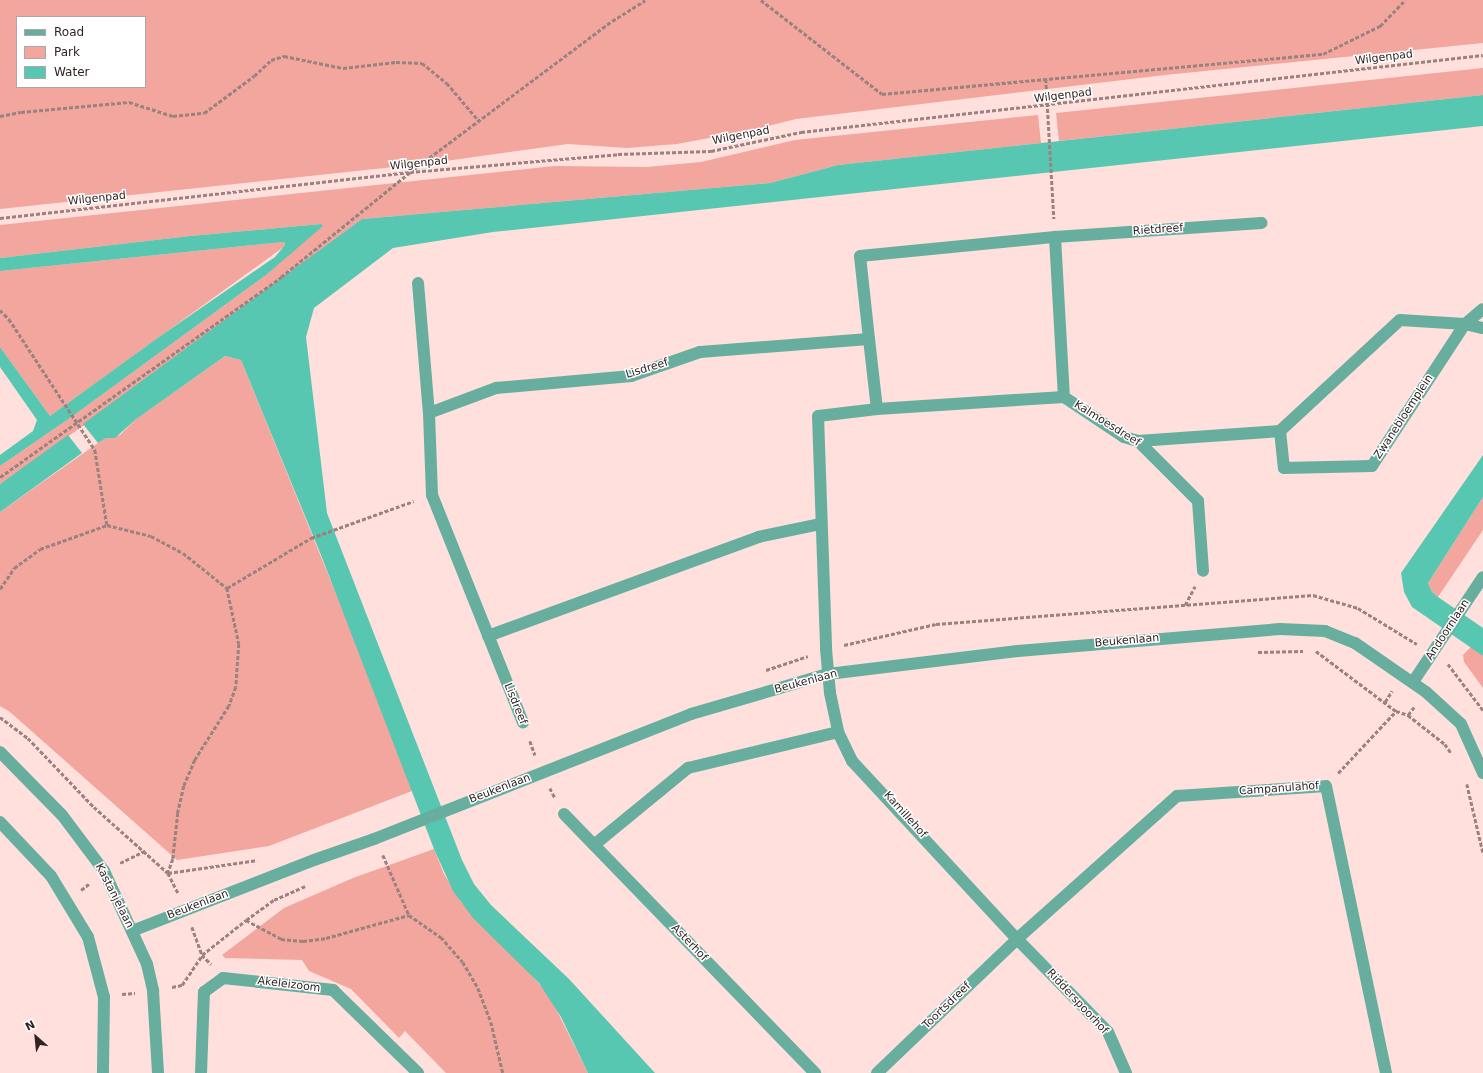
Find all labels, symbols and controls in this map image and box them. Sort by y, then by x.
legend [16,16,146,88]
text: Road [54,25,84,39]
text: Park [54,45,80,59]
street label: Wilgenpad [1354,48,1414,68]
text: Water [54,65,89,79]
street label: Wilgenpad [1033,86,1093,106]
street label: Wilgenpad [711,124,771,148]
street label: Wilgenpad [389,154,449,174]
street label: Wilgenpad [67,189,127,209]
street label: Rietdreef [1132,222,1184,238]
street label: Lisdreef [624,356,670,382]
street label: Zwanebloemplein [1372,372,1436,462]
street label: Kalmoesdreef [1072,398,1142,450]
street label: Andoornlaan [1423,597,1473,663]
street label: Beukenlaan [1094,632,1160,650]
street label: Beukenlaan [773,667,839,697]
street label: Lisdreef [501,681,529,727]
street label: Beukenlaan [468,771,532,807]
street label: Campanulahof [1239,780,1319,798]
street label: Kamillehof [881,789,929,841]
street label: Kastanjelaan [92,861,136,931]
street label: Beukenlaan [166,887,230,923]
street label: Asterhof [668,922,710,964]
street label: Ridderspoorhof [1044,967,1110,1037]
street label: Akeleizoom [257,975,321,995]
street label: Toortsdreef [920,980,974,1032]
north arrow [16,1017,56,1057]
text: N [23,1018,37,1034]

